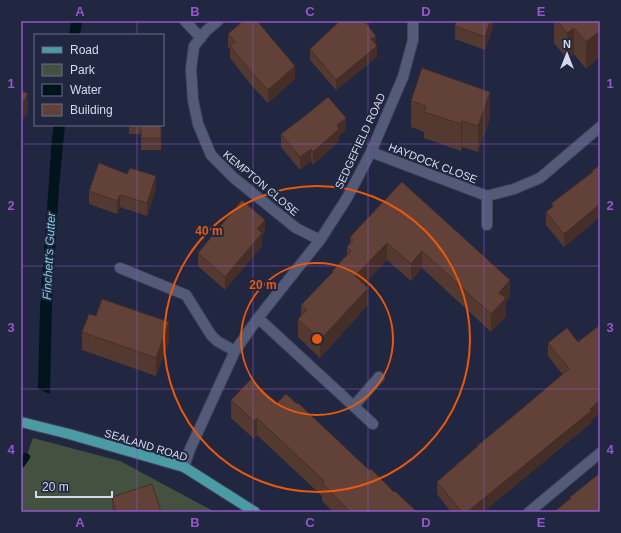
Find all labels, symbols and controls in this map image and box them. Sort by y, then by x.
text: A [75,4,85,19]
text: B [190,4,200,19]
text: C [305,4,315,19]
text: D [421,4,431,19]
text: E [537,4,546,19]
legend [34,34,164,126]
north arrow [547,34,587,74]
text: N [563,38,571,50]
text: Road [70,43,99,57]
text: Park [70,63,96,77]
text: 1 [7,76,15,91]
text: 1 [606,76,614,91]
text: Water [70,83,102,97]
street label: SEDGEFIELD ROAD [332,91,388,191]
text: Building [70,103,113,117]
street label: HAYDOCK CLOSE [387,141,479,185]
street label: KEMPTON CLOSE [221,148,301,218]
text: 2 [7,198,15,213]
text: 2 [606,198,614,213]
water label: Finchett's Gutter [40,211,58,300]
text: 40 m [195,224,223,238]
text: 20 m [249,278,277,292]
text: 3 [7,320,15,335]
text: 3 [606,320,614,335]
centre of rings [310,332,324,346]
street label: SEALAND ROAD [103,427,189,463]
text: 4 [7,442,15,457]
text: 4 [606,442,614,457]
scale bar [36,473,112,499]
text: 20 m [42,480,69,494]
text: A [75,515,85,530]
text: B [190,515,200,530]
text: C [305,515,315,530]
text: D [421,515,431,530]
text: E [537,515,546,530]

